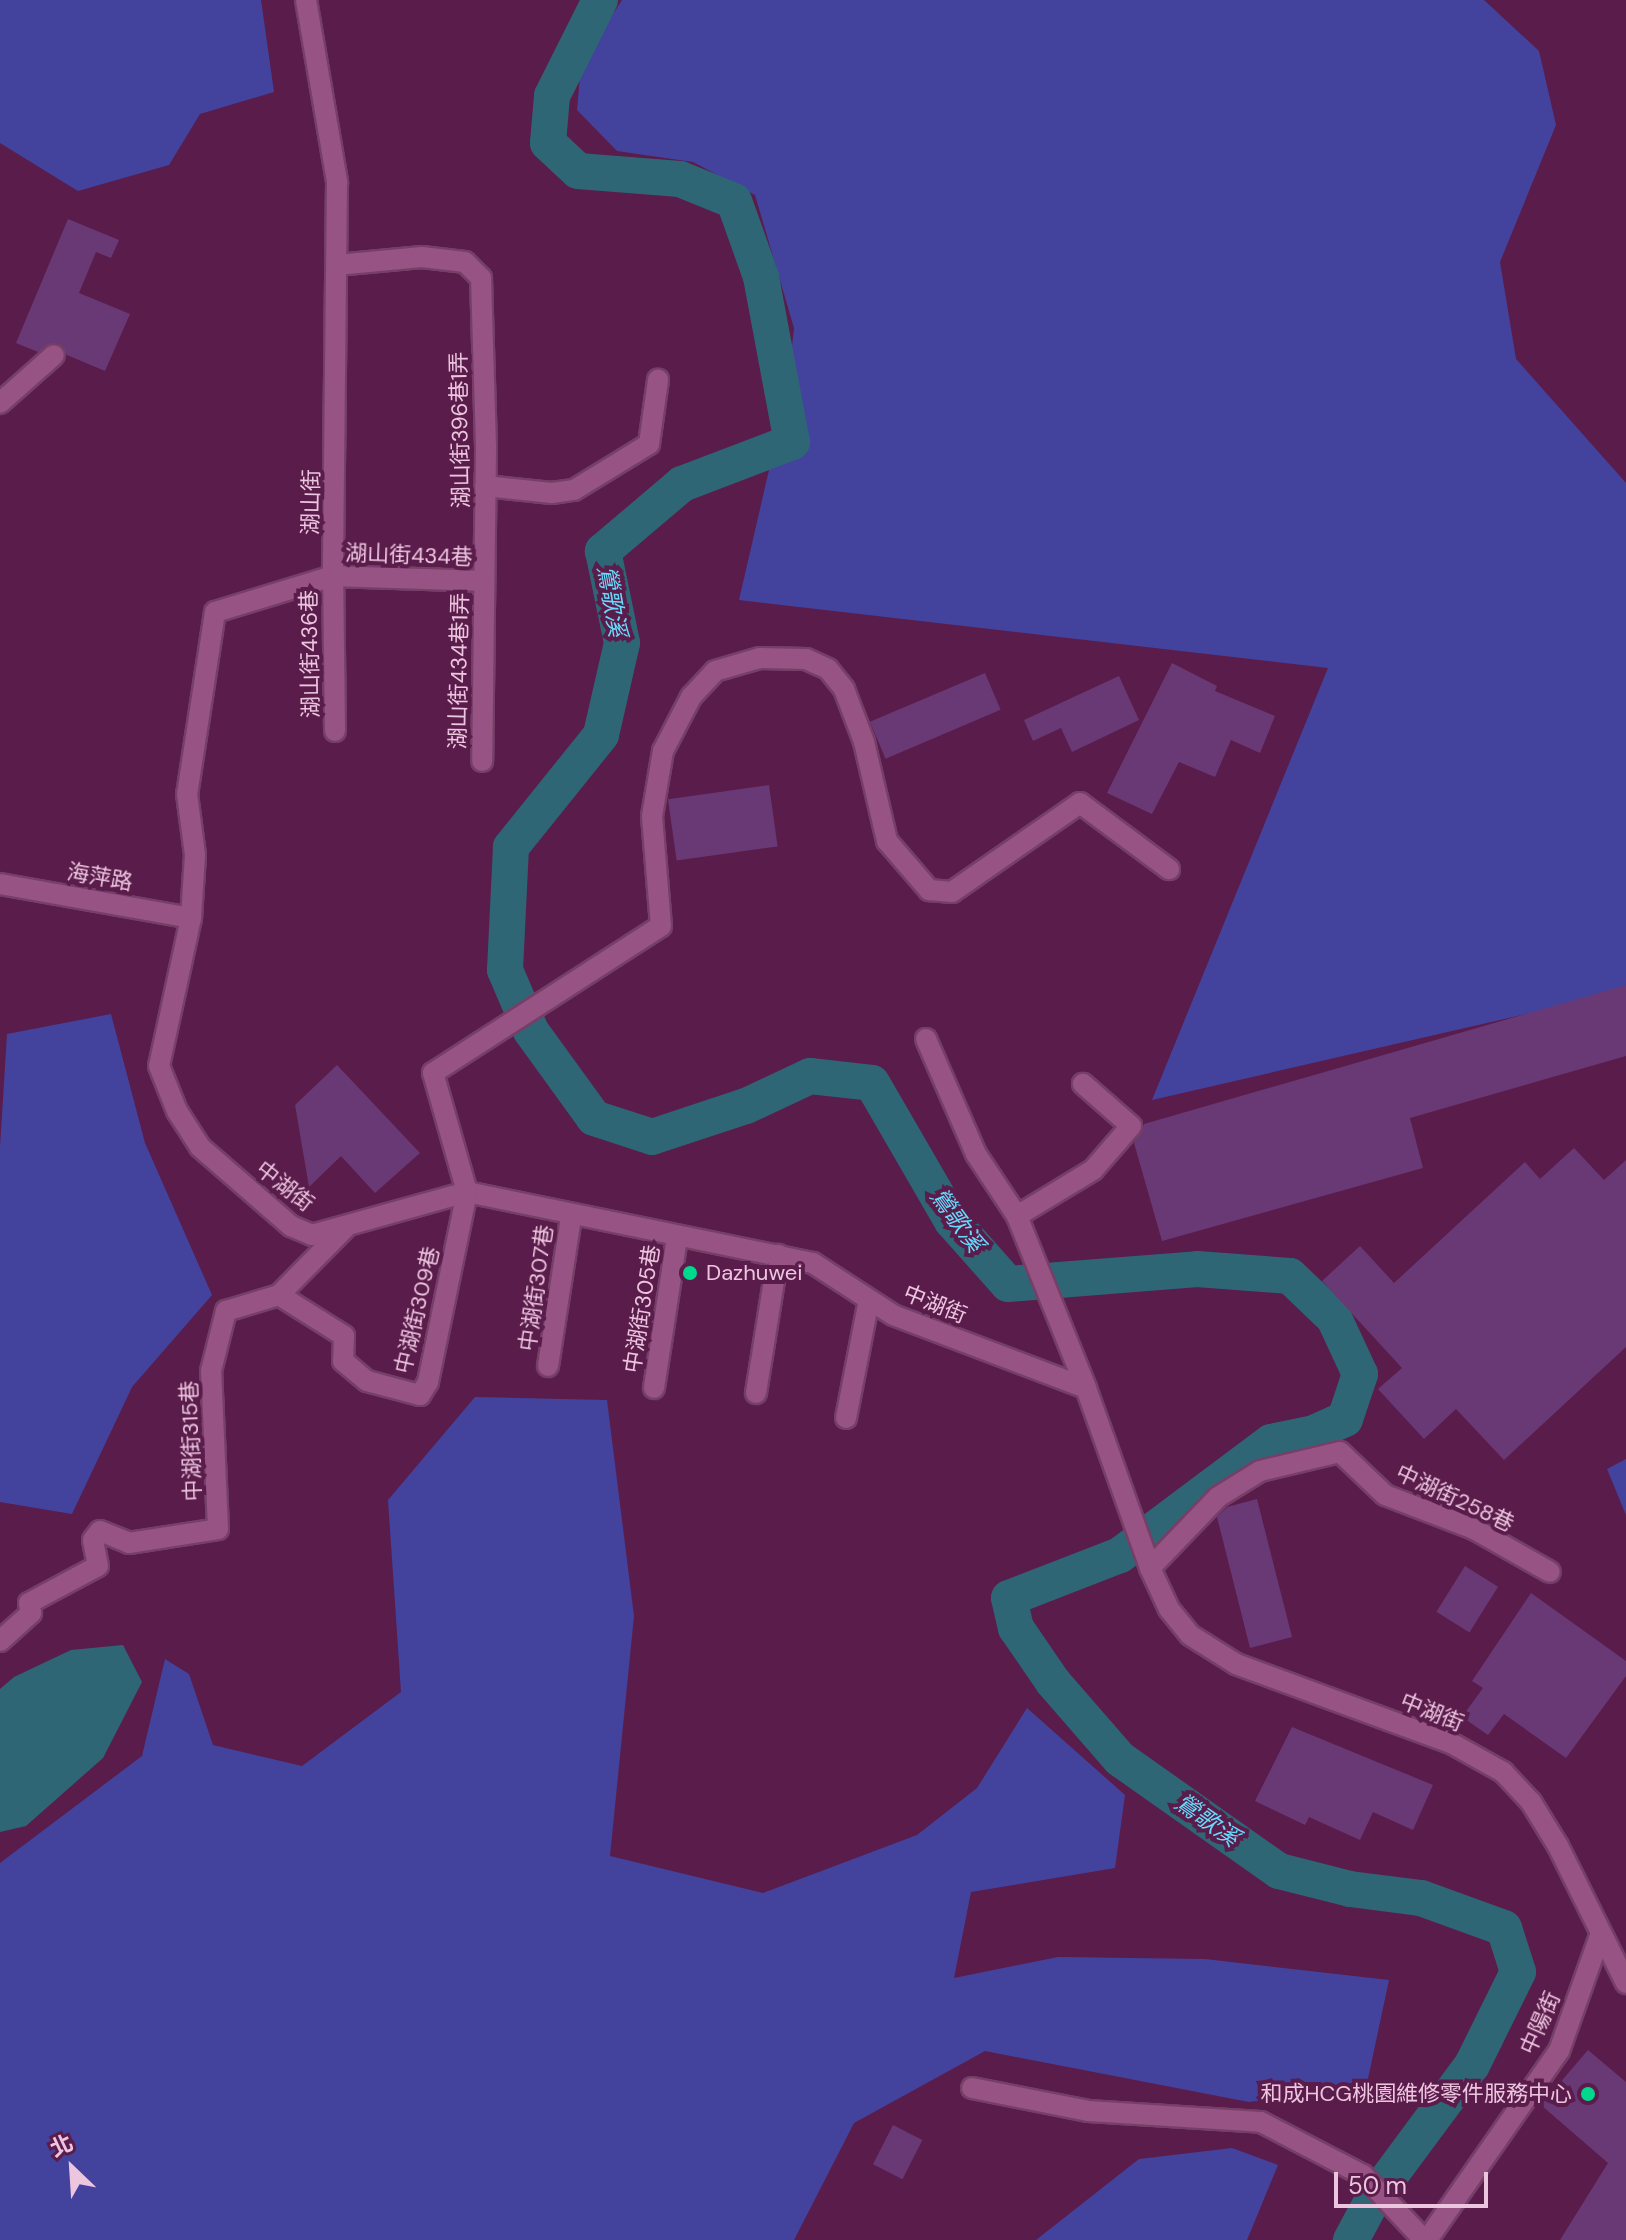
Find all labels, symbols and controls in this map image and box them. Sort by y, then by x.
street label: 湖山街396巷1弄 [445,351,475,509]
street label: 湖山街 [297,469,325,535]
street label: 湖山街434巷 [345,540,473,570]
water label: 鶯歌溪 [592,563,632,639]
street label: 湖山街436巷 [296,590,324,718]
street label: 湖山街434巷1弄 [444,592,474,750]
street label: 海萍路 [65,858,135,896]
street label: 中湖街 [251,1155,319,1217]
water label: 鶯歌溪 [924,1182,990,1258]
street label: 中湖街307巷 [514,1223,558,1353]
street label: 中湖街305巷 [619,1243,665,1375]
street label: 中湖街309巷 [390,1244,444,1376]
place label: Dazhuwei [706,1260,803,1286]
marker: Dazhuwei [681,1264,699,1282]
street label: 中湖街 [899,1279,971,1329]
street label: 中湖街315巷 [176,1380,206,1502]
street label: 中湖街258巷 [1392,1459,1518,1537]
street label: 中湖街 [1396,1687,1468,1737]
water label: 鶯歌溪 [1169,1788,1245,1852]
street label: 中陽街 [1515,1987,1565,2059]
place label: 和成HCG桃園維修零件服務中心 [1261,2081,1572,2107]
marker: 和成HCG桃園維修零件服務中心 [1579,2085,1597,2103]
north arrow [32,2128,112,2208]
text: 北 [46,2128,78,2164]
scale bar [1338,2156,1492,2206]
text: 50 m [1348,2170,1407,2201]

